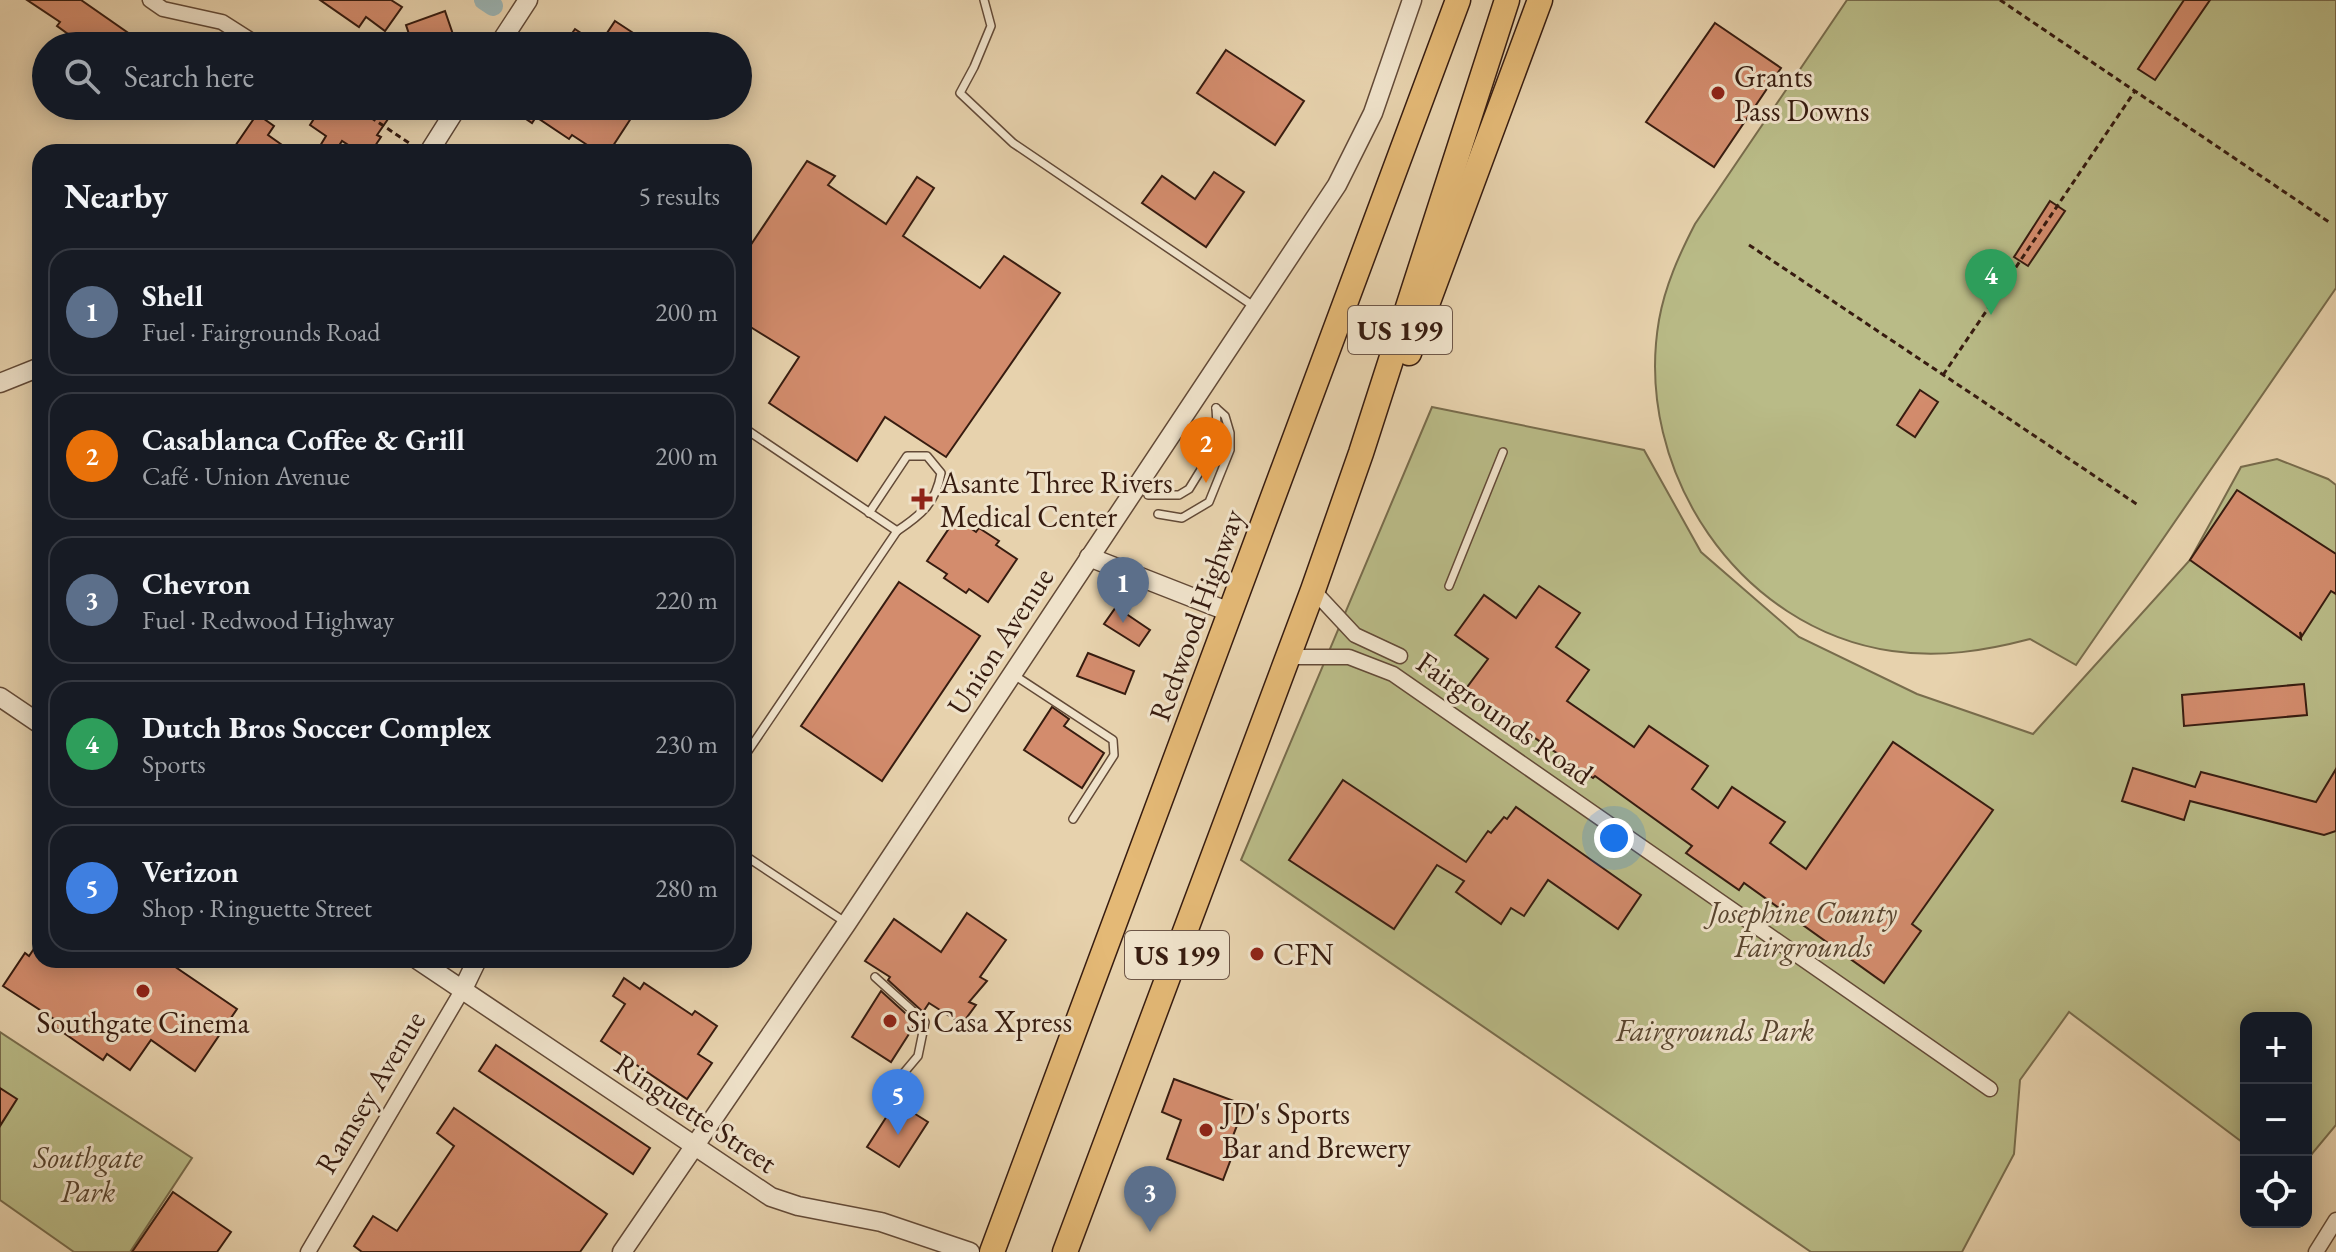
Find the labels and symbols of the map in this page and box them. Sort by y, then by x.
place label: Grants Pass Downs [1734,57,1870,130]
marker: Grants Pass Downs [1709,84,1727,102]
pin: 4 [1965,249,2017,315]
road number: US 199 [1348,306,1452,354]
pin: 2 [1180,417,1232,483]
place label: Asante Three Rivers Medical Center [939,463,1173,536]
marker: Asante Three Rivers Medical Center [911,488,933,510]
street label: Redwood Highway [1140,503,1253,726]
pin: 1 [1097,557,1149,623]
street label: Union Avenue [938,560,1062,722]
street label: Fairgrounds Road [1409,643,1602,794]
your location [1594,818,1634,858]
park label: Josephine County Fairgrounds [1703,893,1897,966]
road number: US 199 [1125,931,1229,979]
place label: CFN [1273,935,1334,974]
marker: CFN [1248,945,1266,963]
marker: Southgate Cinema [134,982,152,1000]
place label: Si Casa Xpress [906,1002,1072,1041]
place label: Southgate Cinema [36,1003,250,1042]
street label: Ramsey Avenue [306,1003,434,1181]
park label: Fairgrounds Park [1615,1011,1815,1050]
marker: Si Casa Xpress [881,1012,899,1030]
street label: Ringuette Street [607,1044,785,1182]
pin: 5 [872,1069,924,1135]
place label: JD's Sports Bar and Brewery [1219,1094,1411,1167]
marker: JD's Sports Bar and Brewery [1197,1121,1215,1139]
park label: Southgate Park [32,1138,143,1211]
pin: 3 [1124,1166,1176,1232]

